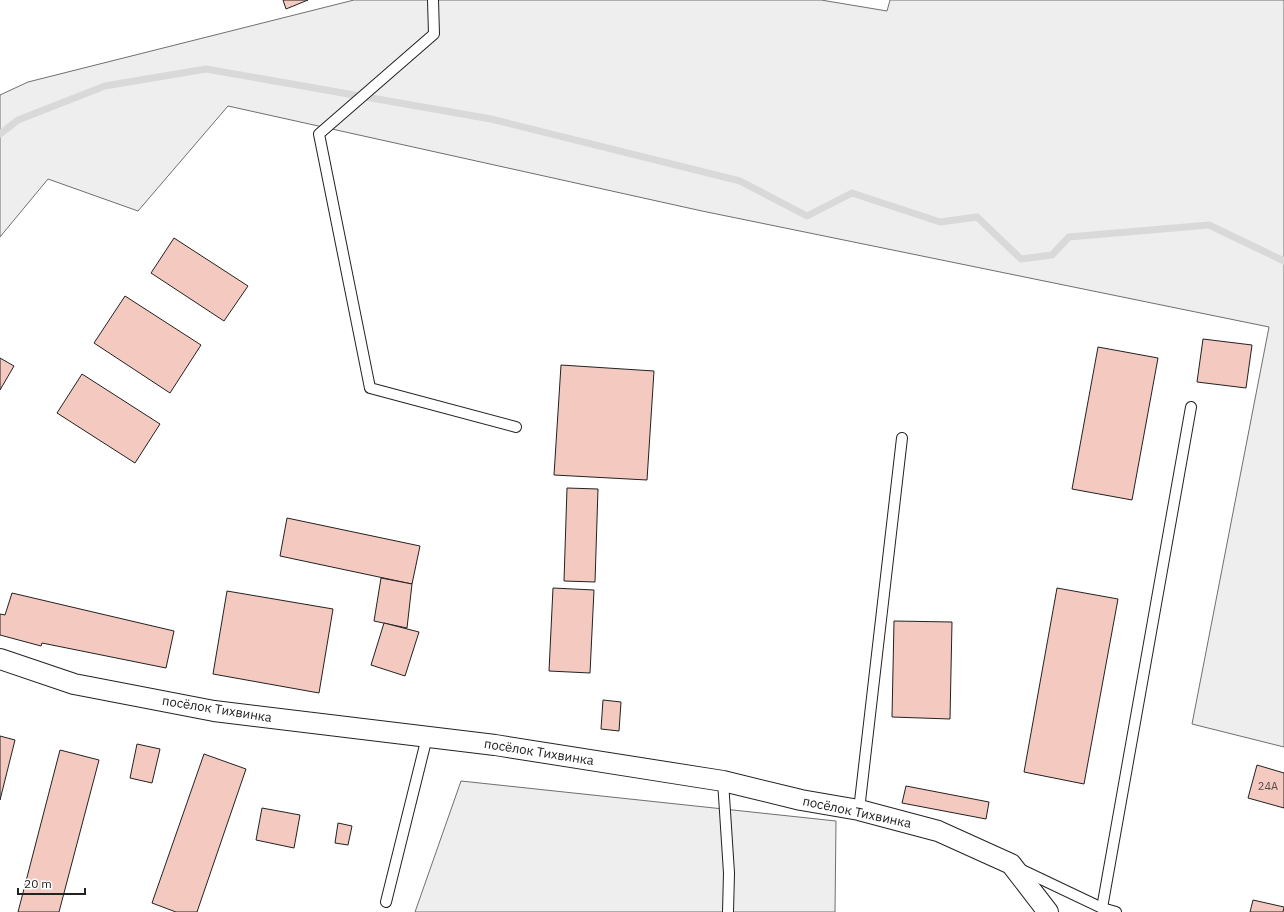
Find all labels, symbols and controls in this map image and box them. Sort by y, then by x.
street label: посёлок Тихвинка [161,692,273,726]
street label: посёлок Тихвинка [483,735,595,769]
house number: 24А [1258,779,1278,793]
street label: посёлок Тихвинка [801,792,913,832]
scale bar [18,870,85,896]
text: 20 m [24,876,52,891]

